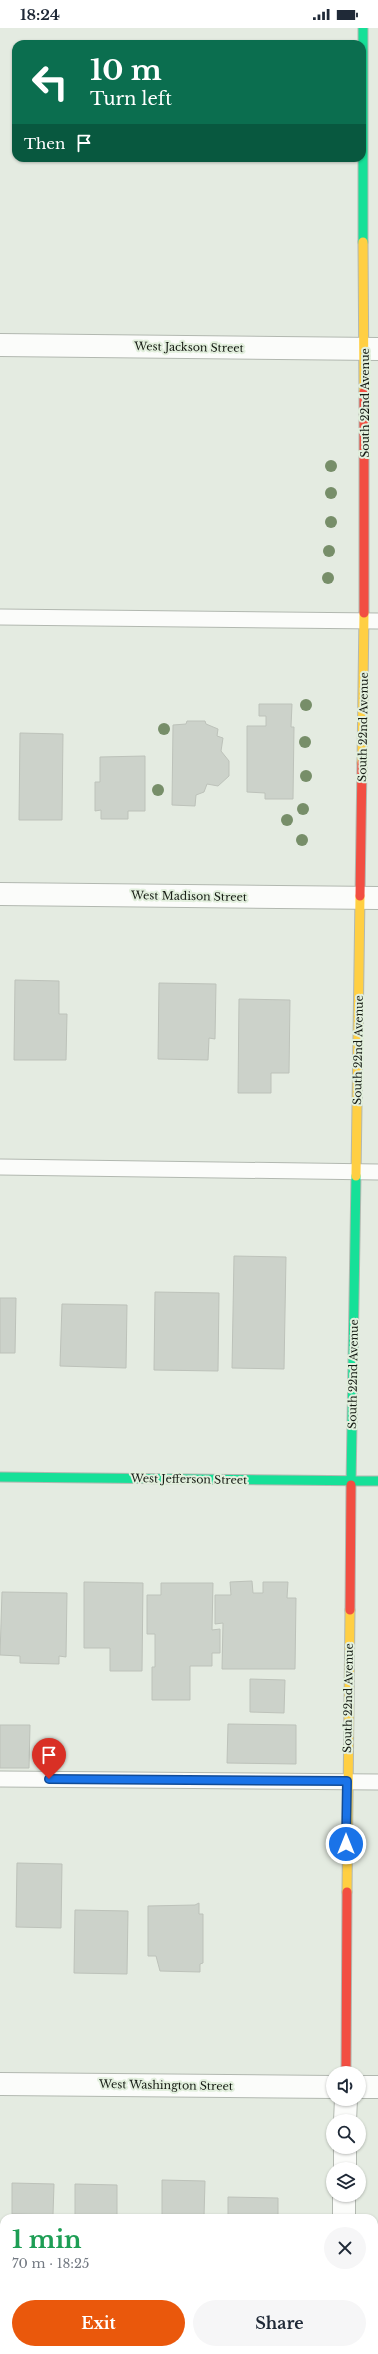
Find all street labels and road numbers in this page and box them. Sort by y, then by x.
street label: West Jackson Street [133,339,245,355]
street label: South 22nd Avenue [358,348,372,458]
street label: South 22nd Avenue [355,672,371,782]
street label: West Madison Street [130,888,248,904]
street label: South 22nd Avenue [350,995,366,1105]
street label: South 22nd Avenue [345,1319,361,1429]
street label: West Jefferson Street [130,1471,248,1487]
street label: South 22nd Avenue [340,1643,356,1753]
street label: West Washington Street [98,2077,234,2093]

